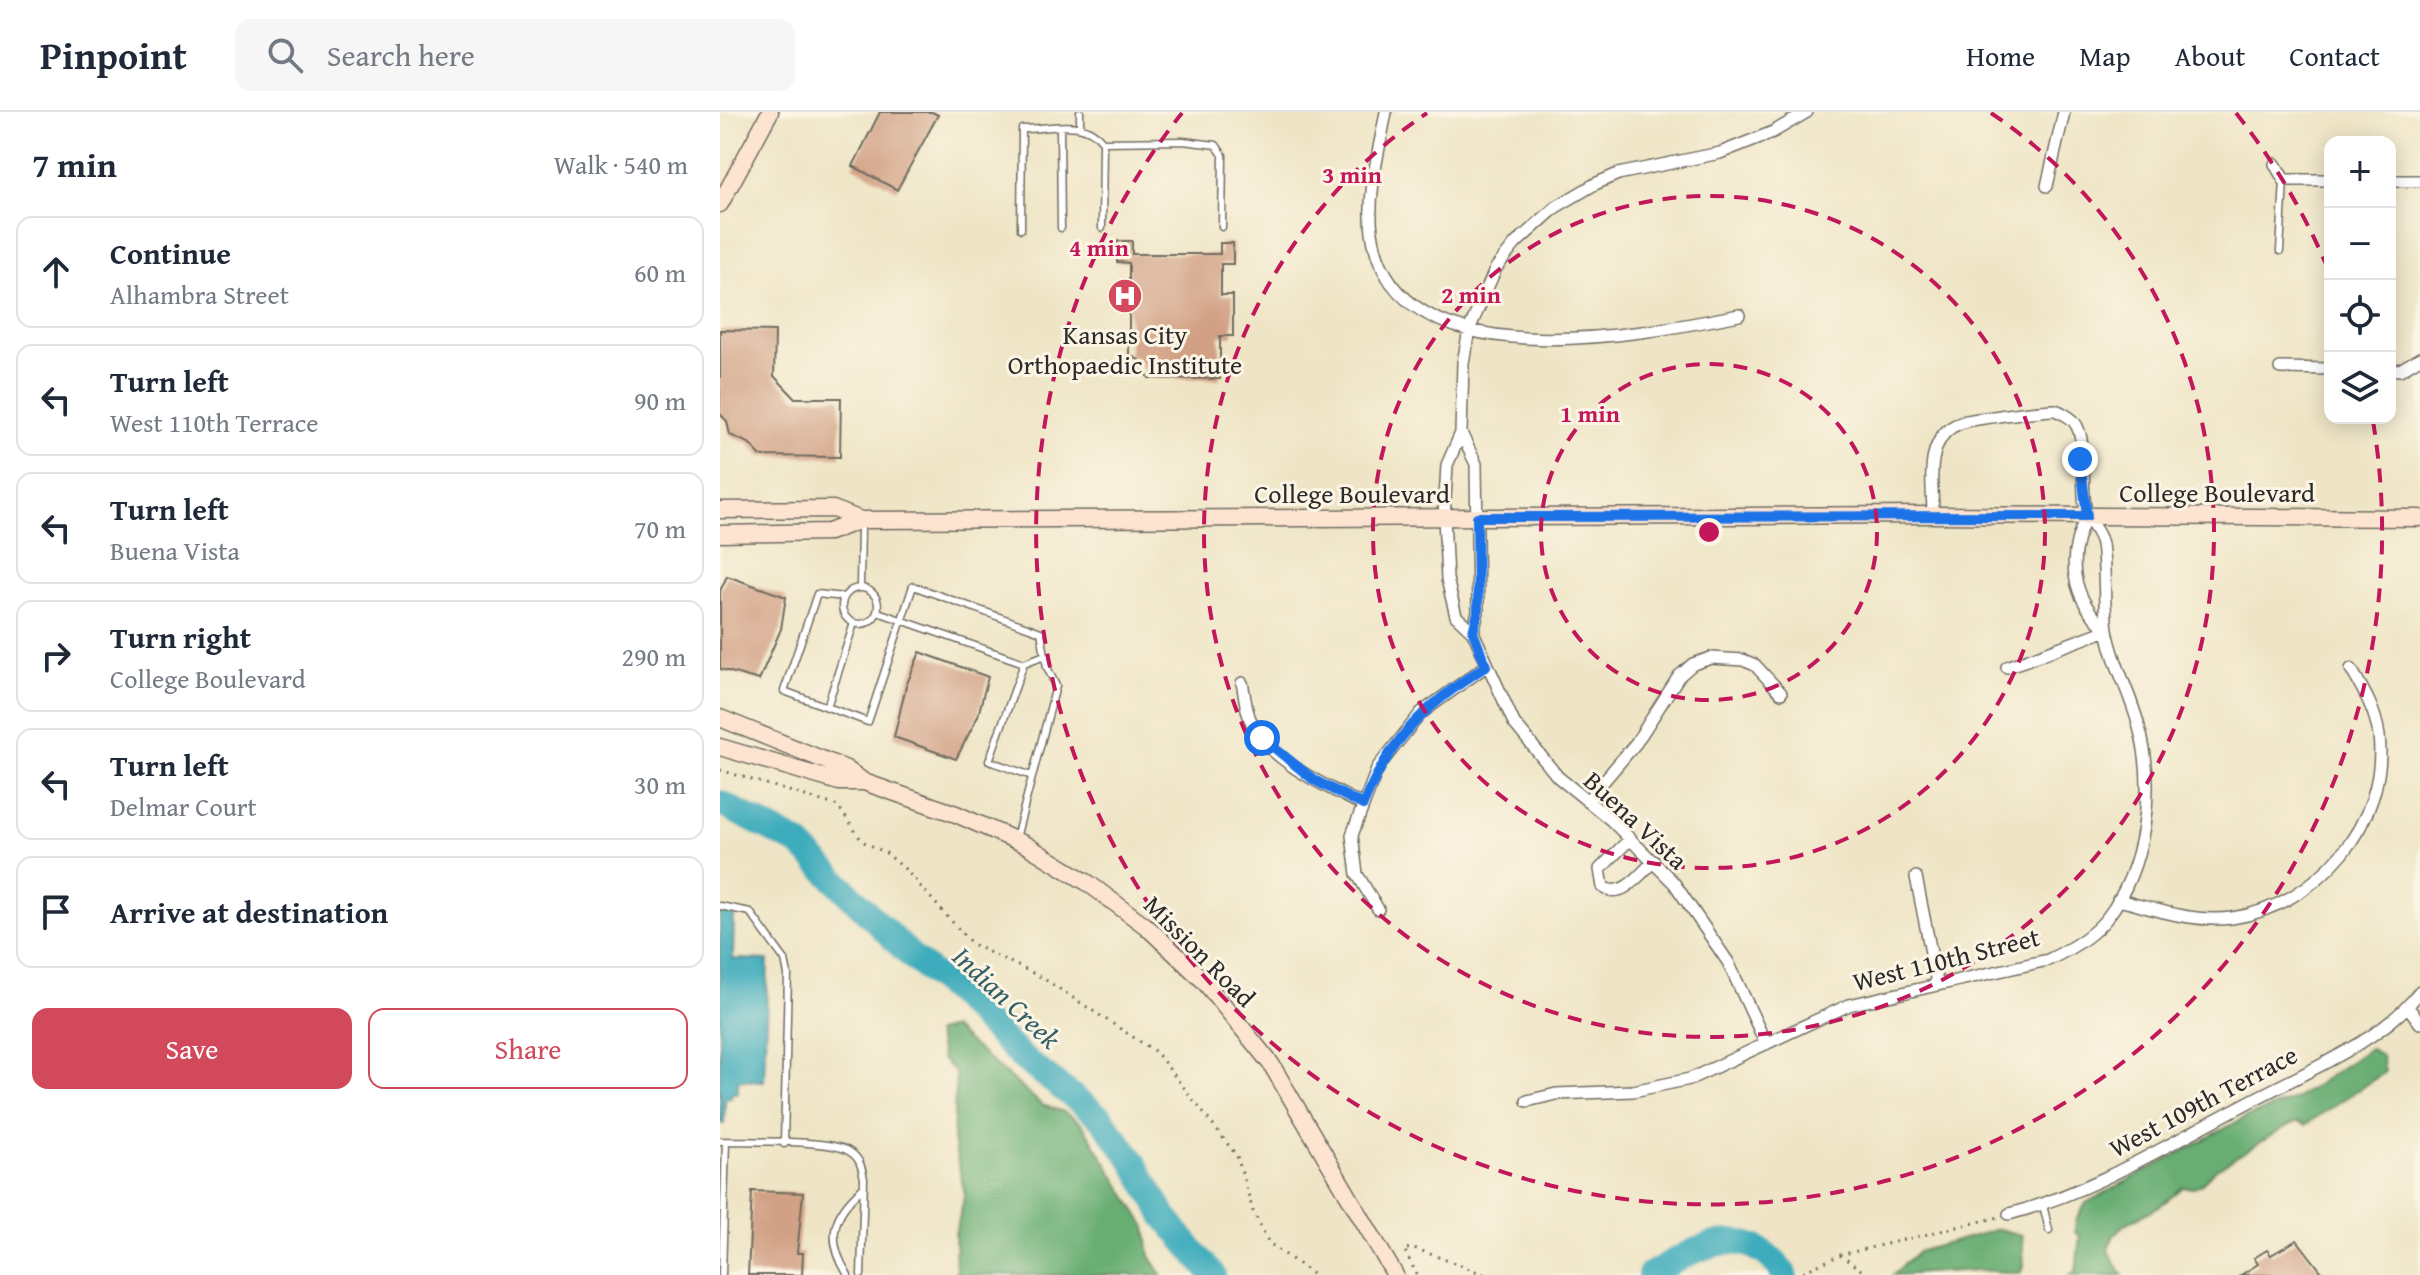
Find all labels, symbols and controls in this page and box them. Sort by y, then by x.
search box [235,19,795,91]
text: Pinpoint [40,27,187,83]
icon: search [263,33,307,77]
text: Search here [327,33,475,77]
text: Home [1966,35,2035,76]
text: Map [2079,35,2131,76]
text: About [2175,35,2245,76]
text: Contact [2289,35,2380,76]
map controls [2324,136,2396,424]
button: + [2324,136,2396,208]
text: 7 min [32,140,117,189]
text: Walk · 540 m [554,145,688,184]
text: 3 min [1322,157,1382,192]
button: − [2324,208,2396,280]
text: 4 min [1069,230,1129,265]
text: Continue [110,231,231,275]
icon: ahead [34,250,78,294]
text: 60 m [634,253,686,292]
text: Alhambra Street [110,275,289,314]
hospital icon: Kansas City Orthopaedic Institute [1106,277,1144,315]
text: 2 min [1441,277,1501,312]
button: locate [2324,280,2396,352]
place label: Kansas City Orthopaedic Institute [1008,315,1242,384]
button: layers [2324,352,2396,424]
text: Turn left [110,359,229,403]
icon: left [34,378,78,422]
text: 90 m [634,381,686,420]
text: 1 min [1560,396,1620,431]
text: West 110th Terrace [110,403,319,442]
route end [2062,441,2098,477]
street label: College Boulevard [2119,473,2315,512]
street label: College Boulevard [1254,474,1450,513]
text: Turn left [110,487,229,531]
icon: left [34,506,78,550]
text: 70 m [634,509,686,548]
centre of rings [1695,518,1723,546]
text: Buena Vista [110,531,240,570]
text: Turn right [110,615,251,659]
icon: right [34,634,78,678]
text: 290 m [621,637,686,676]
text: College Boulevard [110,659,306,698]
route start [1244,720,1280,756]
text: Turn left [110,743,229,787]
street label: Buena Vista [1575,761,1697,879]
icon: left [34,762,78,806]
text: 30 m [634,765,686,804]
text: Delmar Court [110,787,257,826]
street label: Mission Road [1135,886,1265,1016]
icon: arrive [34,890,78,934]
text: Arrive at destination [110,890,388,934]
street label: West 110th Street [1848,917,2044,1001]
water label: Indian Creek [944,936,1070,1058]
button: Save [32,1008,352,1089]
button: Share [368,1008,688,1089]
street label: West 109th Terrace [2102,1035,2304,1167]

